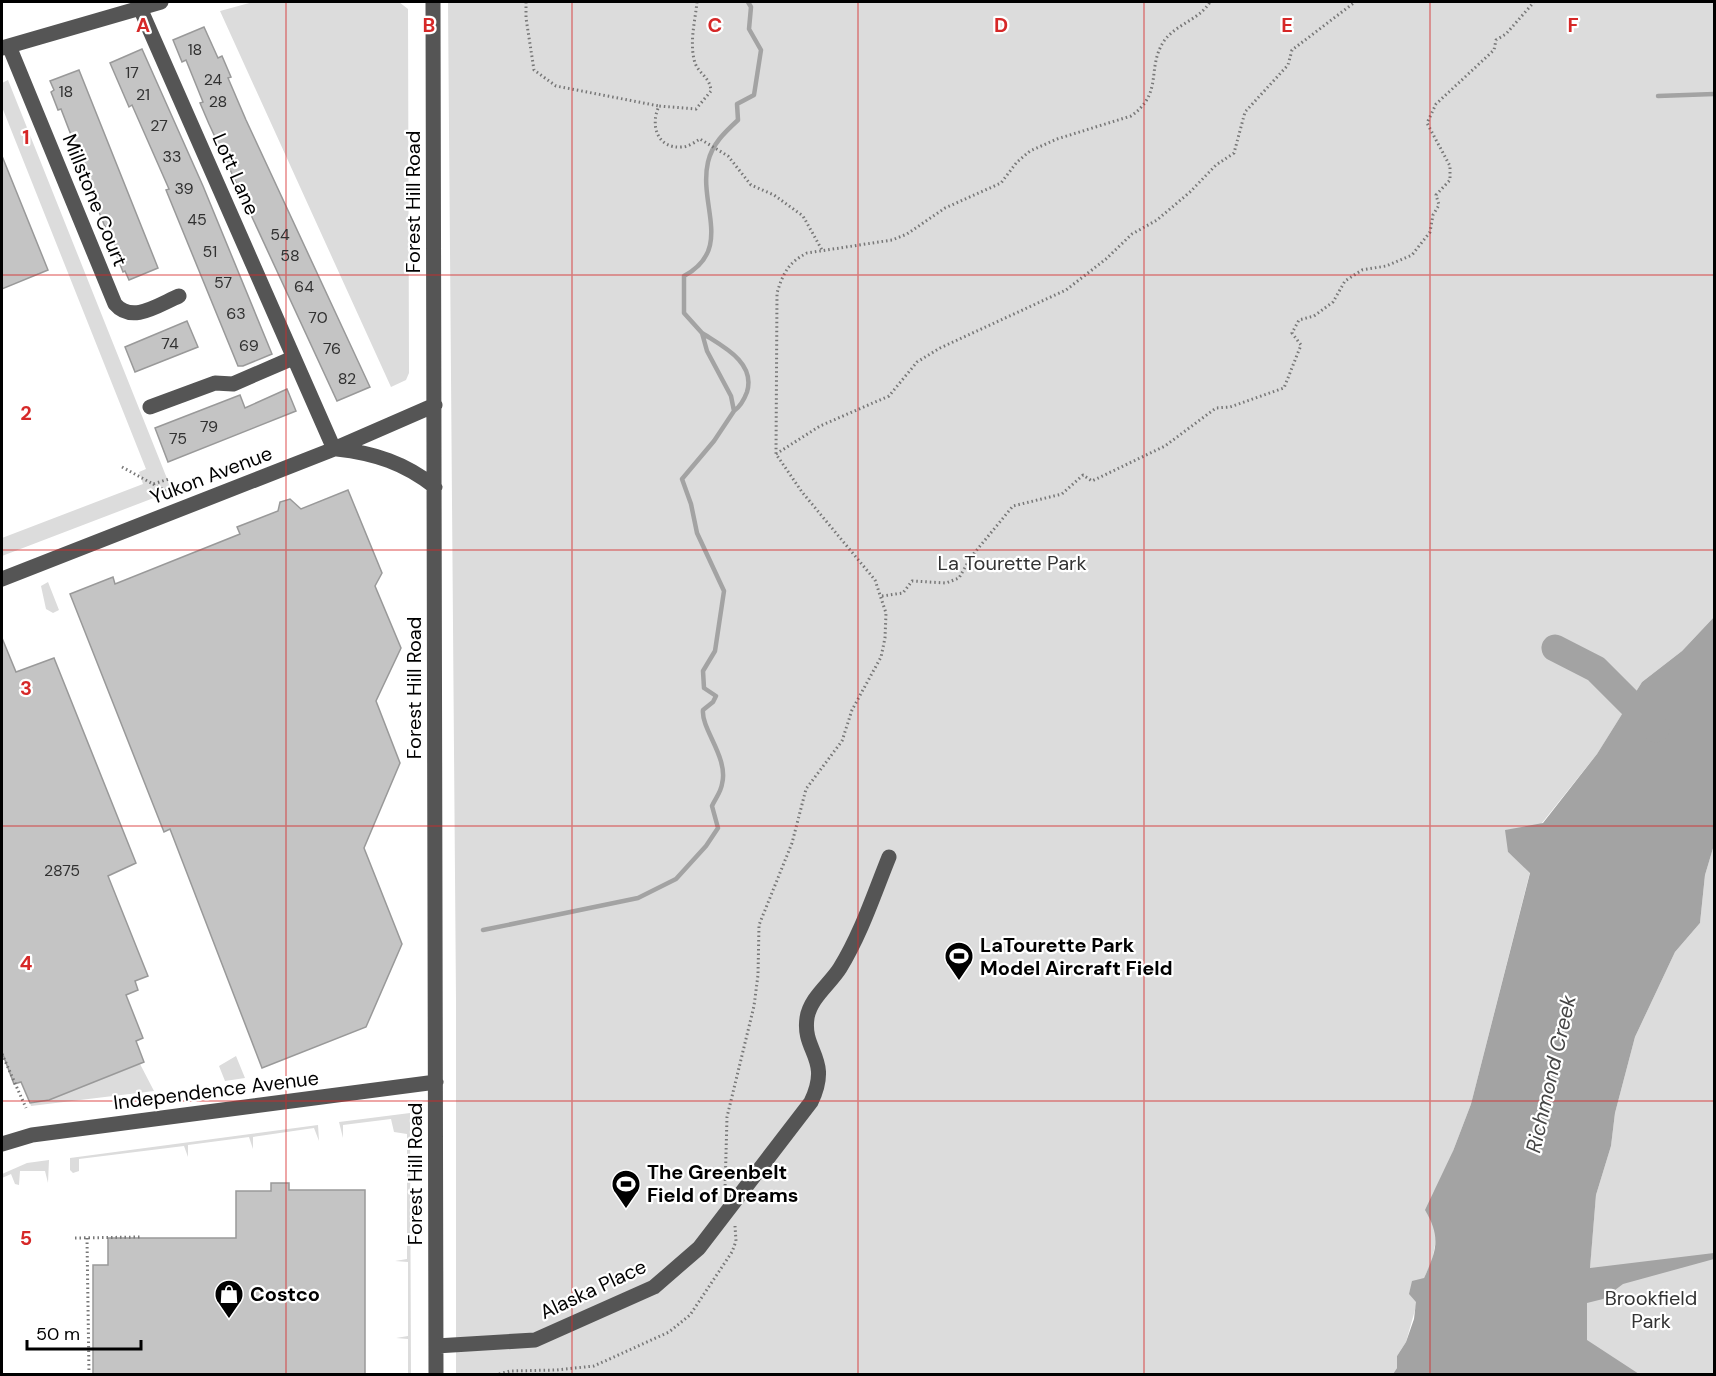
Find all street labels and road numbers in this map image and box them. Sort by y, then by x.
street label: Lott Lane [206,129,266,219]
street label: Millstone Court [57,130,133,270]
street label: Forest Hill Road [400,131,426,273]
street label: Yukon Avenue [146,440,276,510]
street label: Forest Hill Road [401,617,427,759]
street label: Independence Avenue [112,1064,320,1116]
street label: Forest Hill Road [402,1103,428,1245]
street label: Alaska Place [536,1253,650,1325]

